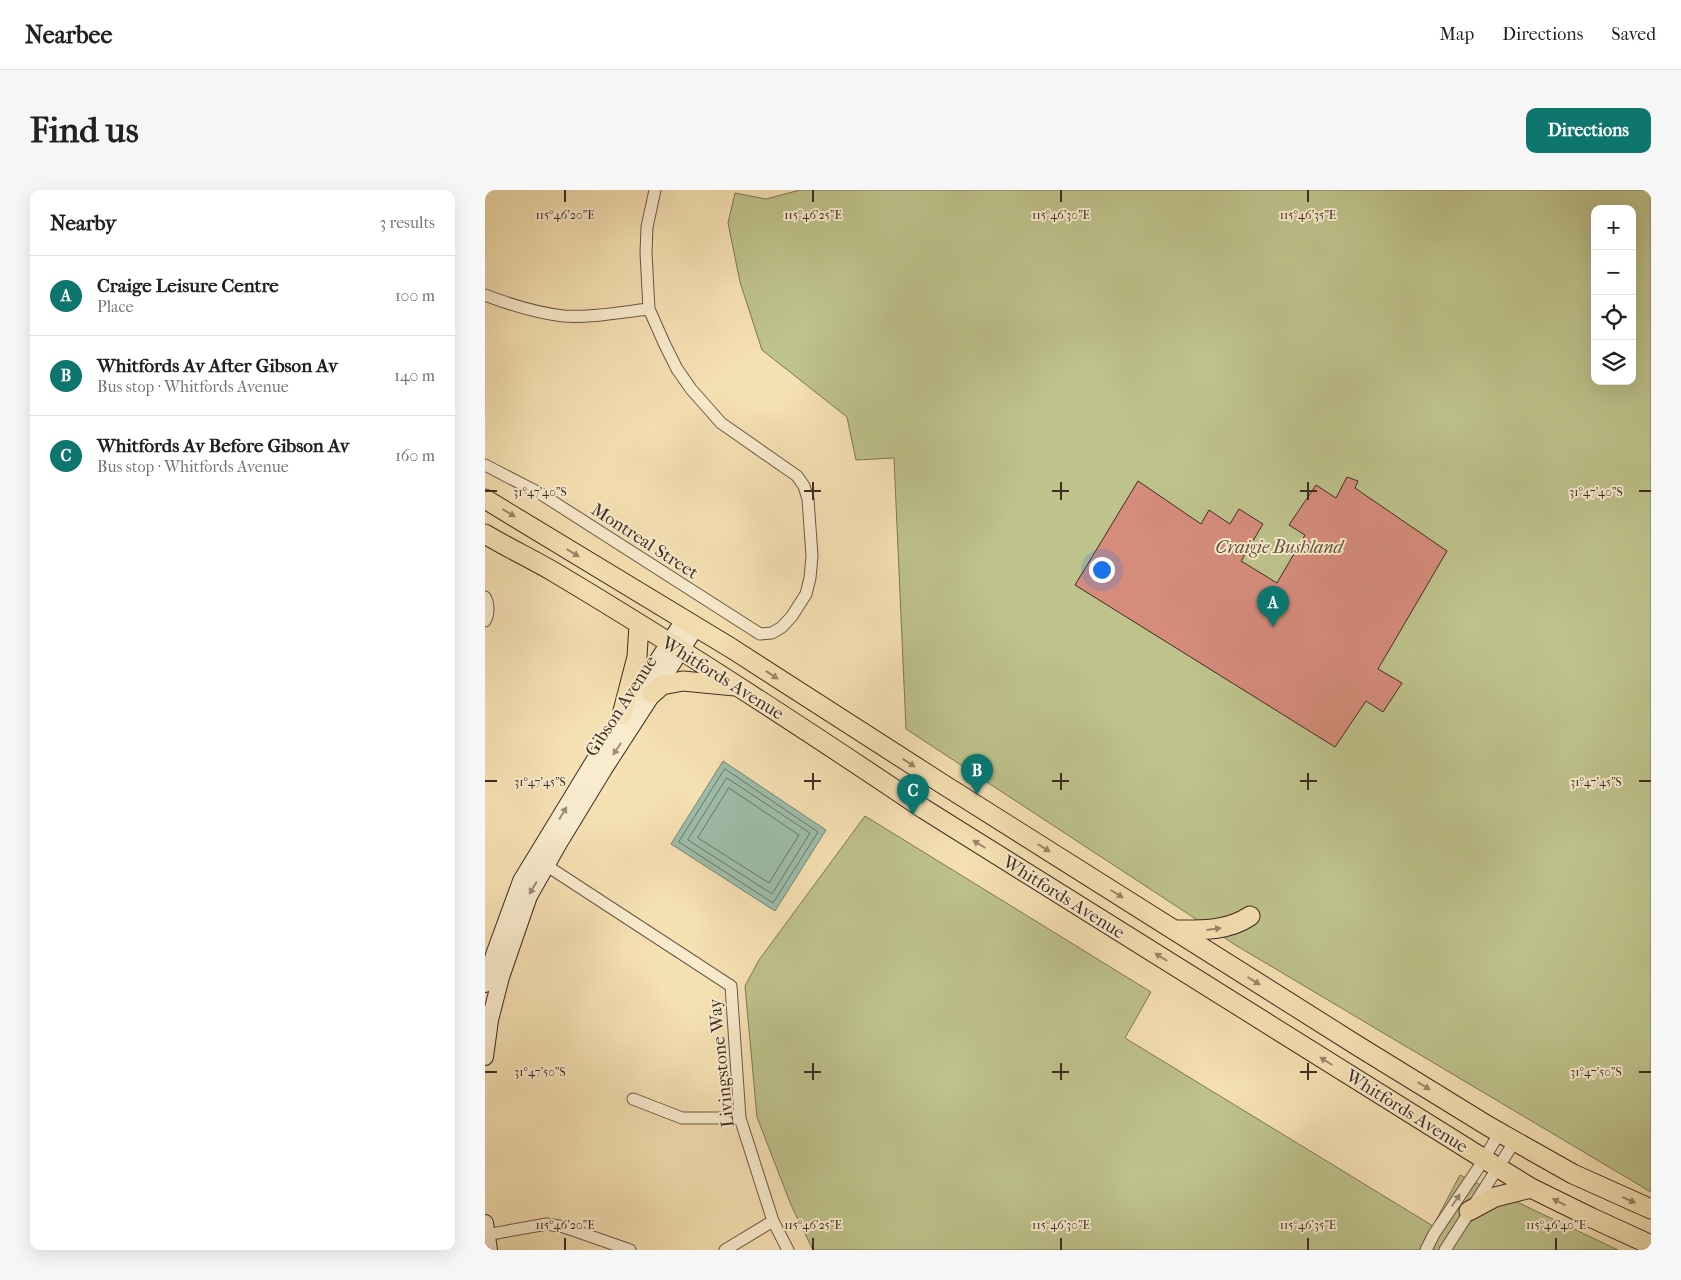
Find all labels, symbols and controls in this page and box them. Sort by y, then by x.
text: Nearbee [25,21,112,49]
text: Map [1440,24,1474,45]
text: Directions [1502,24,1583,45]
text: Saved [1611,24,1656,45]
button: Directions [1526,108,1651,153]
text: Find us [30,110,139,151]
map controls [1591,205,1636,385]
button: + [1591,205,1636,250]
text: 115°46'20"E [535,208,595,222]
text: 115°46'25"E [784,208,842,222]
text: 115°46'30"E [1032,208,1090,222]
text: 115°46'35"E [1280,208,1336,222]
text: Nearby [50,211,116,235]
text: 3 results [379,213,435,232]
button: − [1591,250,1636,295]
text: Craige Leisure Centre [97,275,279,297]
text: A [61,286,71,305]
text: 100 m [395,286,435,305]
button: locate [1591,295,1636,340]
text: Place [97,297,133,316]
button: layers [1591,340,1636,385]
text: Whitfords Av After Gibson Av [97,355,338,377]
text: B [61,366,71,385]
text: 140 m [394,366,435,385]
text: Bus stop · Whitfords Avenue [97,377,289,396]
text: Whitfords Av Before Gibson Av [97,435,349,457]
text: C [61,446,71,465]
text: 160 m [395,446,435,465]
text: Bus stop · Whitfords Avenue [97,457,289,476]
text: 31°47'40"S [513,485,567,499]
text: 31°47'40"S [1569,485,1623,499]
street label: Montreal Street [587,499,703,584]
one-way arrow [502,508,515,517]
park label: Craigie Bushland [1215,537,1346,558]
one-way arrow [567,548,580,557]
your location [1089,557,1115,583]
pin: A [1257,586,1289,627]
street label: Whitfords Avenue [657,632,788,724]
street label: Gibson Avenue [581,652,662,760]
one-way arrow [765,670,778,680]
one-way arrow [612,742,622,755]
pin: B [961,754,993,795]
one-way arrow [902,758,915,767]
pin: C [897,774,929,815]
text: 31°47'45"S [514,775,566,789]
text: 31°47'45"S [1570,775,1622,789]
one-way arrow [558,806,567,820]
one-way arrow [972,839,985,848]
one-way arrow [1038,844,1051,853]
street label: Whitfords Avenue [998,851,1129,943]
one-way arrow [529,881,538,894]
one-way arrow [1110,889,1124,898]
one-way arrow [1207,924,1223,932]
one-way arrow [1155,953,1168,962]
one-way arrow [1248,976,1261,985]
street label: Livingstone Way [704,996,739,1128]
one-way arrow [1320,1056,1333,1065]
text: 31°47'50"S [514,1065,566,1079]
street label: Whitfords Avenue [1341,1065,1472,1157]
text: 31°47'50"S [1570,1065,1622,1079]
one-way arrow [1417,1082,1430,1091]
one-way arrow [1451,1194,1461,1207]
one-way arrow [1622,1196,1636,1204]
one-way arrow [1552,1198,1566,1206]
text: 115°46'20"E [535,1218,595,1232]
text: 115°46'25"E [784,1218,842,1232]
text: 115°46'30"E [1032,1218,1090,1232]
text: 115°46'35"E [1280,1218,1336,1232]
text: 115°46'40"E [1526,1218,1586,1232]

